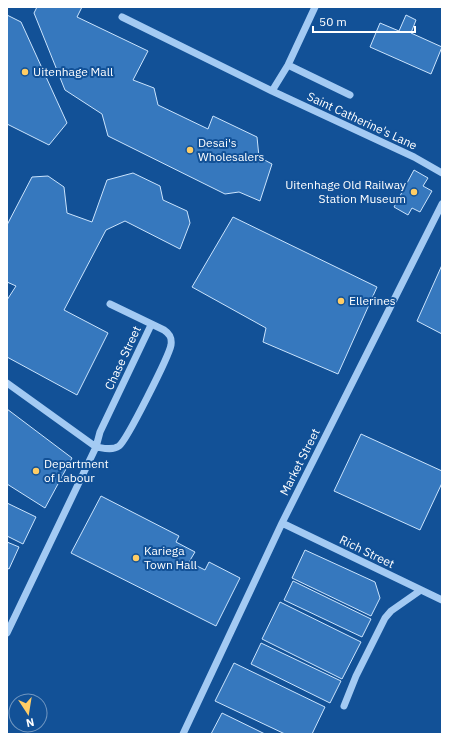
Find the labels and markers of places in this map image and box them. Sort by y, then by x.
place label: Uitenhage Mall [33,64,113,79]
marker: Uitenhage Mall [20,67,30,77]
place label: Desai's Wholesalers [198,135,265,164]
marker: Desai's Wholesalers [185,145,195,155]
place label: Uitenhage Old Railway Station Museum [285,177,406,206]
marker: Uitenhage Old Railway Station Museum [409,187,419,197]
place label: Ellerines [349,293,396,308]
marker: Ellerines [336,296,346,306]
place label: Department of Labour [44,456,109,485]
marker: Department of Labour [31,466,41,476]
place label: Kariega Town Hall [144,543,197,572]
marker: Kariega Town Hall [131,553,141,563]

